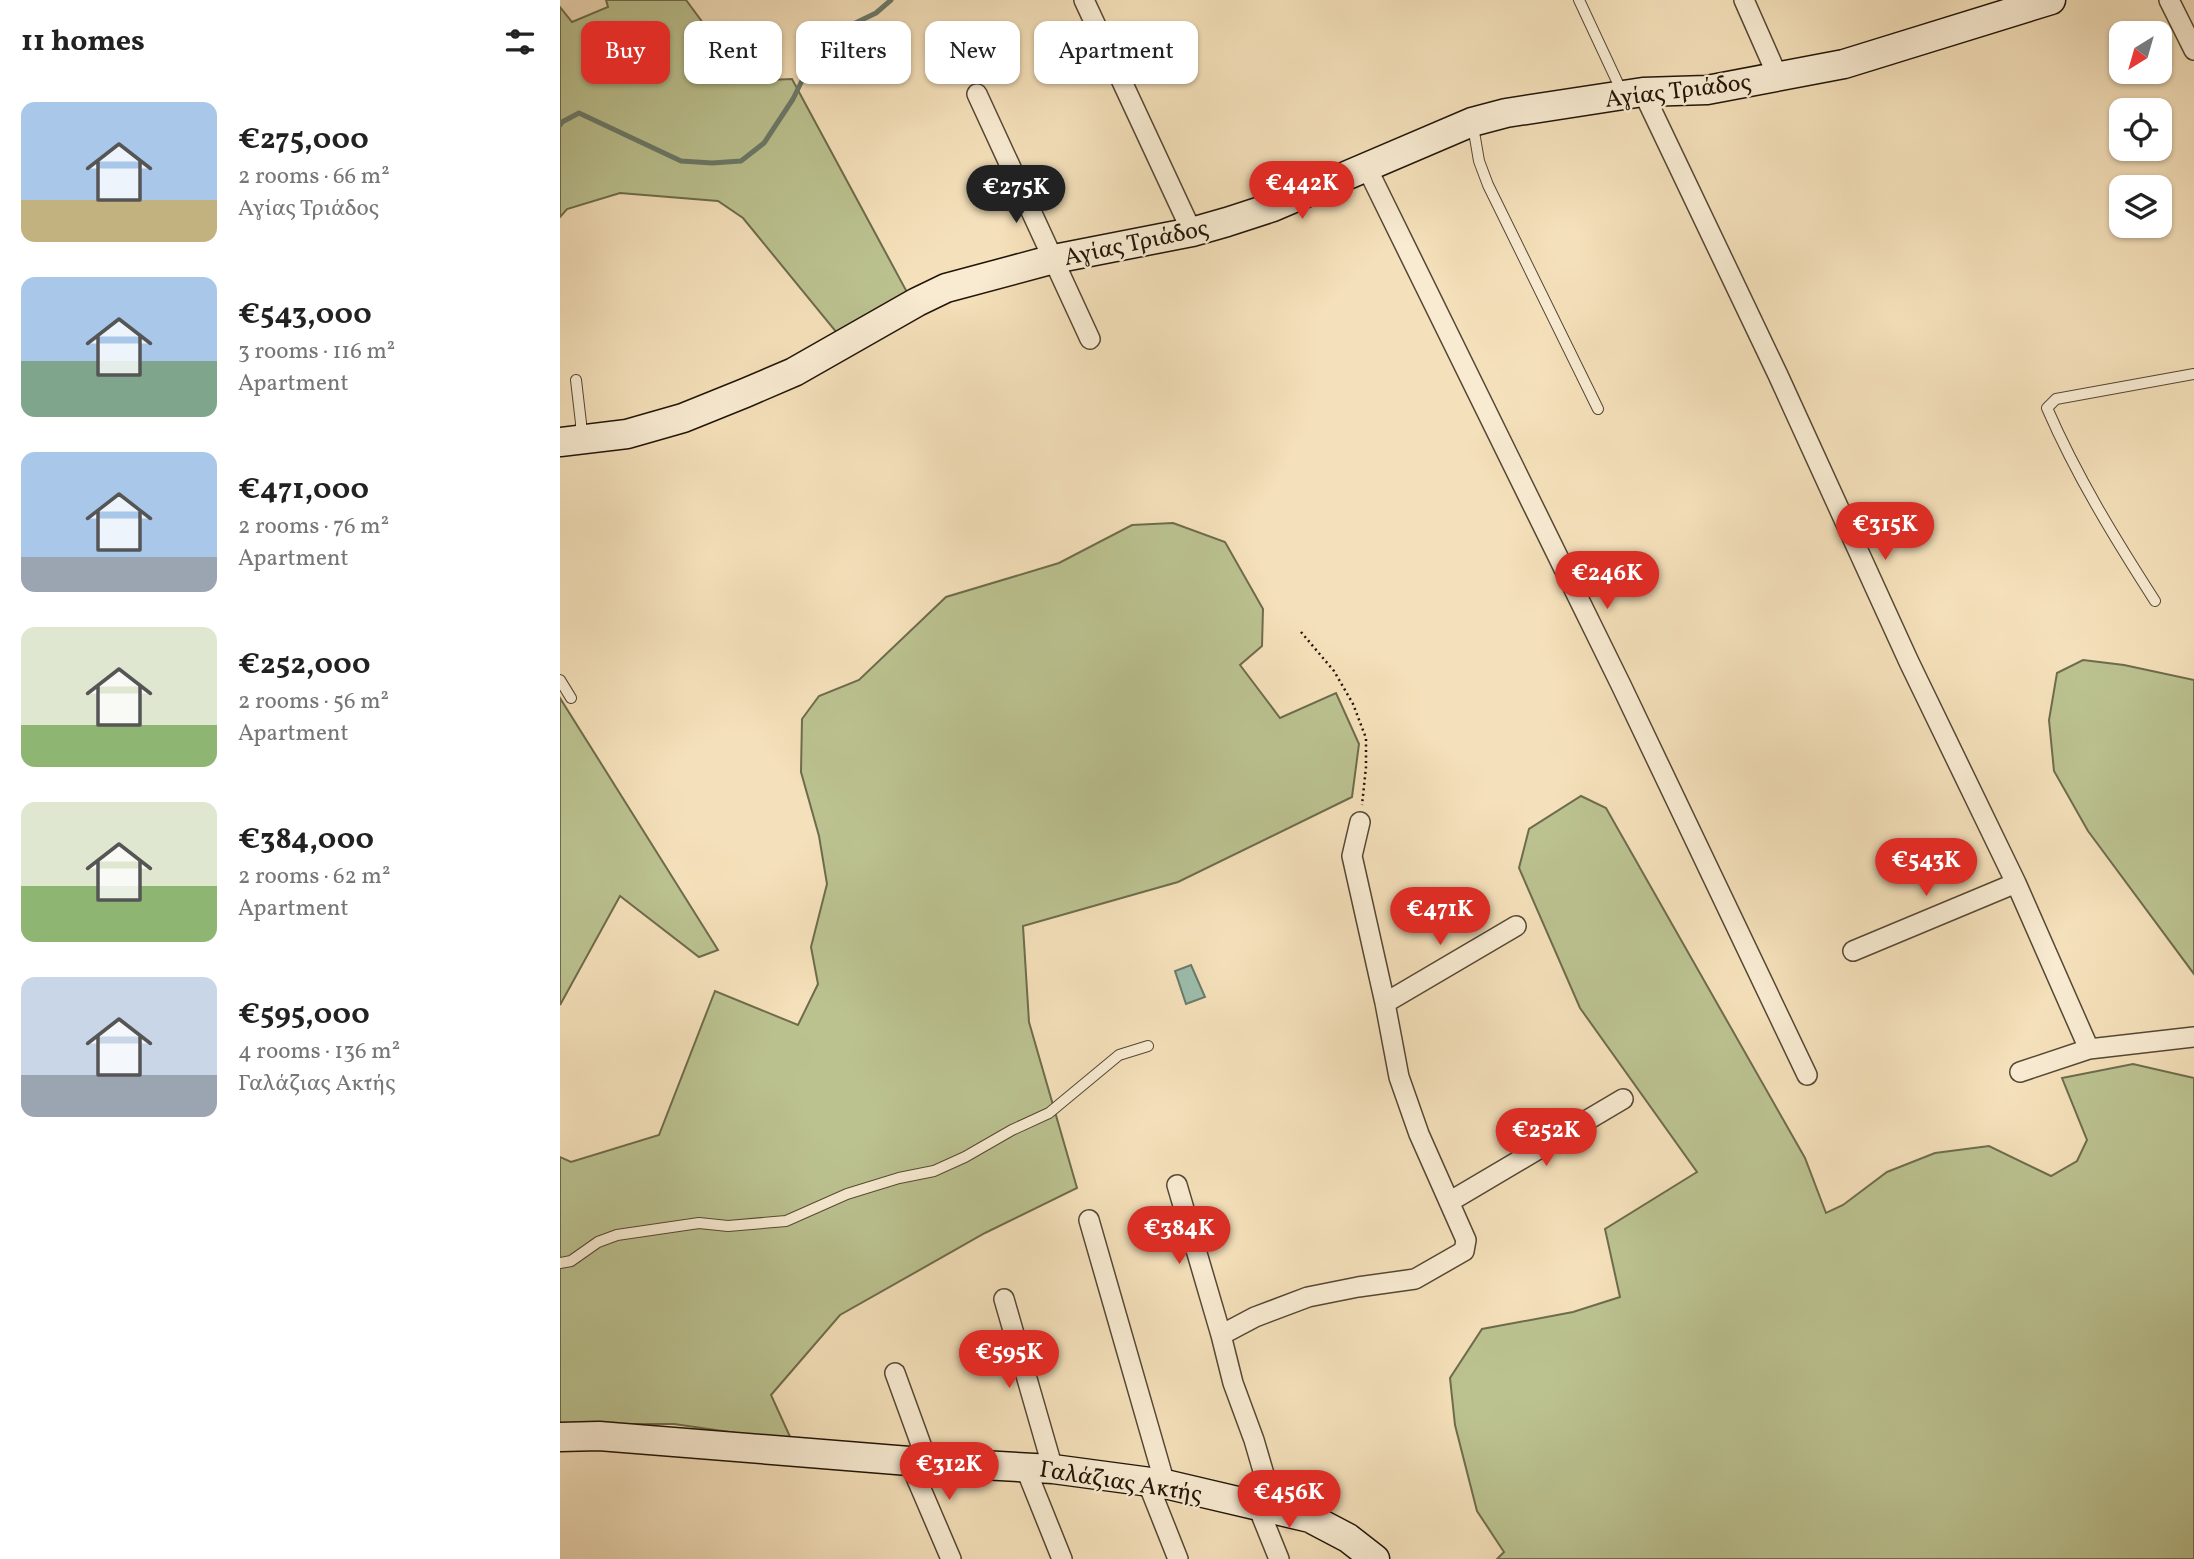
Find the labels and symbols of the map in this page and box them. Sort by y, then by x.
north arrow [2109,21,2172,84]
street label: Αγίας Τριάδος [1603,66,1753,118]
pin: €442K [1253,162,1351,221]
pin: €275K [967,166,1065,225]
street label: Αγίας Τριάδος [1061,212,1212,276]
pin: €315K [1836,503,1934,562]
pin: €246K [1558,552,1656,611]
pin: €543K [1877,838,1975,898]
pin: €471K [1391,888,1489,947]
pin: €252K [1497,1108,1595,1168]
pin: €384K [1130,1206,1228,1266]
pin: €595K [960,1330,1058,1390]
pin: €312K [900,1442,998,1502]
street label: Γαλάζιας Ακτής [1037,1453,1205,1513]
pin: €456K [1240,1470,1338,1530]

